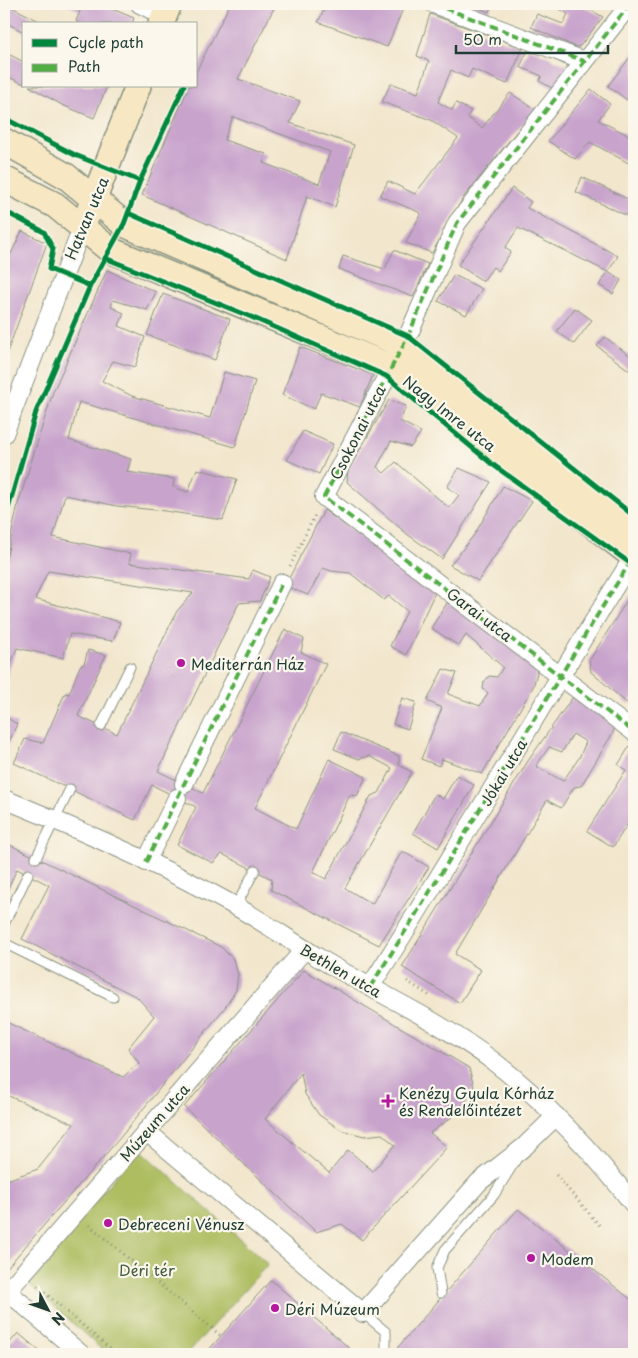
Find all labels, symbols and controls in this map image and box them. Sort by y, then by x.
legend [22,22,198,88]
scale bar [456,22,608,54]
text: 50 m [463,27,502,50]
text: Cycle path [68,30,144,53]
text: Path [68,54,100,77]
street label: Hatvan utca [58,172,114,263]
street label: Nagy Imre utca [398,369,502,457]
street label: Csokonai utca [323,380,391,483]
street label: Garai utca [442,581,518,647]
place label: Mediterrán Ház [191,652,304,675]
marker: Mediterrán Ház [175,657,187,669]
street label: Jókai utca [474,733,532,810]
street label: Bethlen utca [296,937,387,1003]
street label: Múzeum utca [114,1077,195,1166]
place label: Kenézy Gyula Kórház és Rendelőintézet [399,1081,554,1121]
marker: Kenézy Gyula Kórház és Rendelőintézet [381,1094,395,1108]
place label: Debreceni Vénusz [118,1212,244,1235]
marker: Debreceni Vénusz [102,1217,114,1229]
place label: Modem [541,1247,594,1270]
marker: Modem [525,1252,537,1264]
park label: Déri tér [119,1258,175,1281]
north arrow [22,1286,72,1336]
place label: Déri Múzeum [285,1297,380,1320]
marker: Déri Múzeum [269,1302,281,1314]
text: N [47,1308,70,1330]

